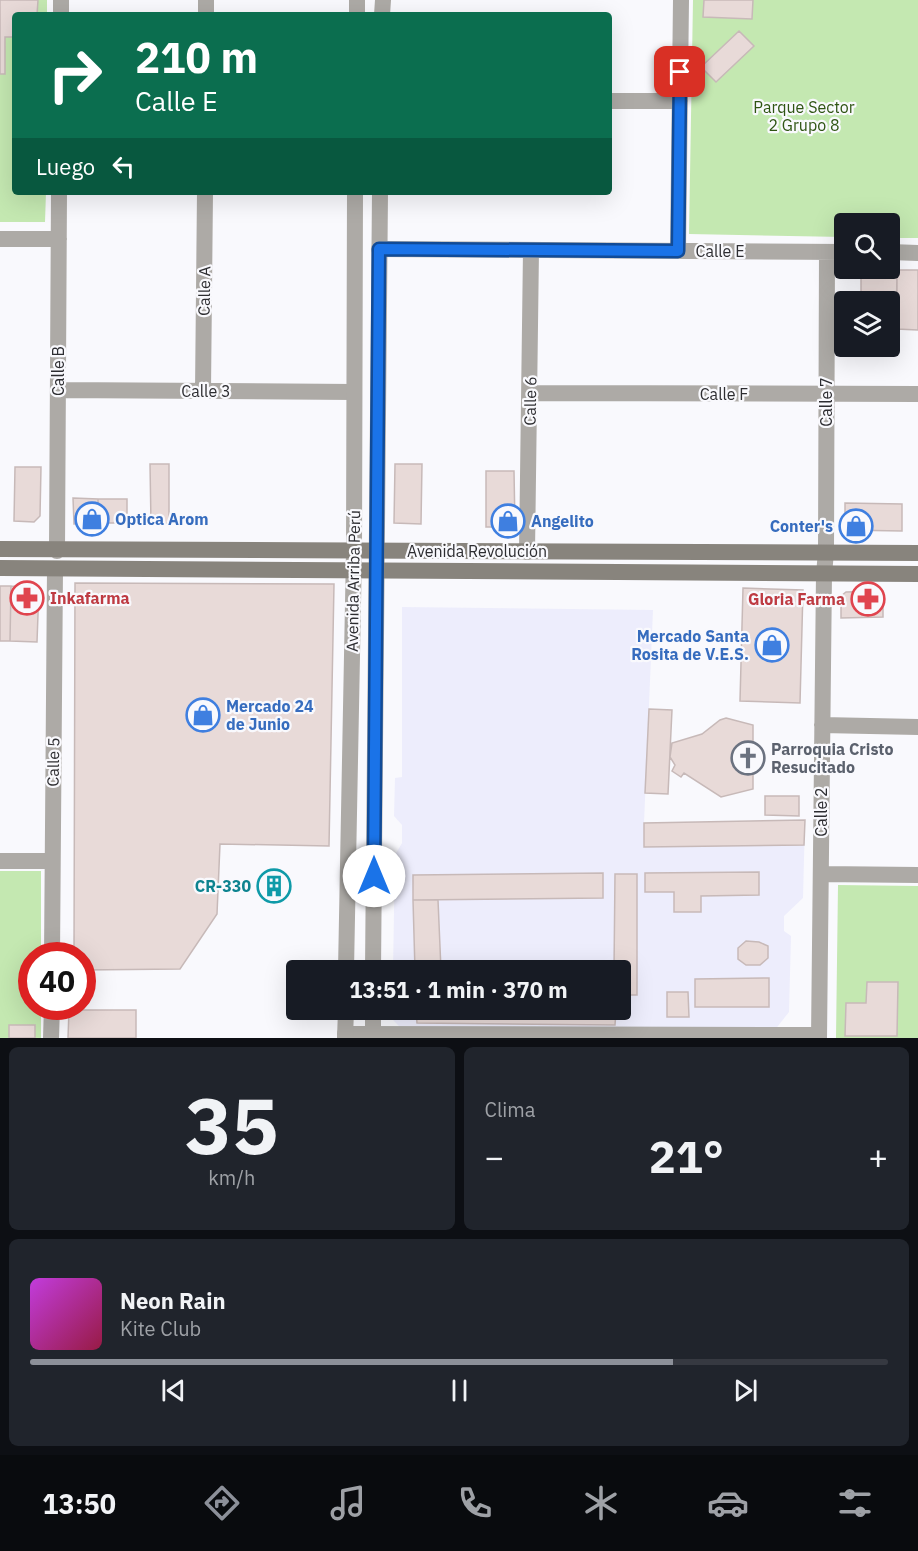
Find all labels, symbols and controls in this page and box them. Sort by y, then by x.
text: 210 m [135,30,258,85]
icon: right [36,36,114,114]
pin [654,46,705,97]
icon: arrive [663,55,696,88]
text: Calle E [135,83,218,118]
park label: Parque Sector 2 Grupo 8 [753,97,855,135]
icon: left [107,150,140,183]
text: Luego [36,152,95,181]
map controls [834,213,900,357]
button: search [834,213,900,279]
street label: Calle E [696,241,745,261]
street label: Calle A [194,266,214,316]
button: layers [834,291,900,357]
street label: Calle B [48,346,68,396]
street label: Calle 6 [520,376,540,426]
street label: Calle 7 [816,377,836,427]
street label: Calle 3 [181,381,231,401]
street label: Calle F [700,384,748,404]
shop icon: Optica Arom [74,501,110,537]
shop icon: Angelito [490,503,526,539]
shop icon: Conter's [838,508,874,544]
place label: Optica Arom [115,509,209,529]
street label: Avenida Arriba Perú [342,510,364,652]
place label: Angelito [531,511,594,531]
place label: Conter's [770,516,833,536]
street label: Avenida Revolución [407,541,547,561]
pharmacy icon: Inkafarma [9,580,45,616]
pharmacy icon: Gloria Farma [850,581,886,617]
place label: Inkafarma [50,588,130,608]
place label: Gloria Farma [748,589,845,609]
place label: Mercado Santa Rosita de V.E.S. [631,626,749,664]
shop icon: Mercado Santa Rosita de V.E.S. [754,627,790,663]
place label: Mercado 24 de Junio [226,696,314,734]
shop icon: Mercado 24 de Junio [185,697,221,733]
street label: Calle 5 [43,737,63,787]
place label: Parroquia Cristo Resucitado [771,739,893,777]
church icon: Parroquia Cristo Resucitado [730,740,766,776]
street label: Calle 2 [811,787,831,837]
position arrow [342,844,406,908]
building icon: CR-330 [256,868,292,904]
place label: CR-330 [195,876,251,896]
speed limit sign: 40 [18,942,96,1020]
text: 13:51 · 1 min · 370 m [349,975,568,1004]
text: 35 [185,1074,279,1175]
text: Clima [485,1096,536,1123]
text: 21° [649,1127,724,1185]
text: − [485,1135,504,1178]
text: + [868,1135,888,1178]
text: km/h [208,1164,255,1191]
text: Neon Rain [120,1286,226,1315]
text: Kite Club [120,1315,201,1342]
icon: previous [157,1374,190,1407]
icon: pause [443,1374,476,1407]
icon: next [729,1374,762,1407]
icon: directions [201,1482,243,1524]
icon: music [327,1482,369,1524]
icon: phone [454,1482,496,1524]
icon: climate [580,1482,622,1524]
icon: car [707,1482,749,1524]
icon: filters [834,1482,876,1524]
text: 13:50 [42,1486,116,1521]

